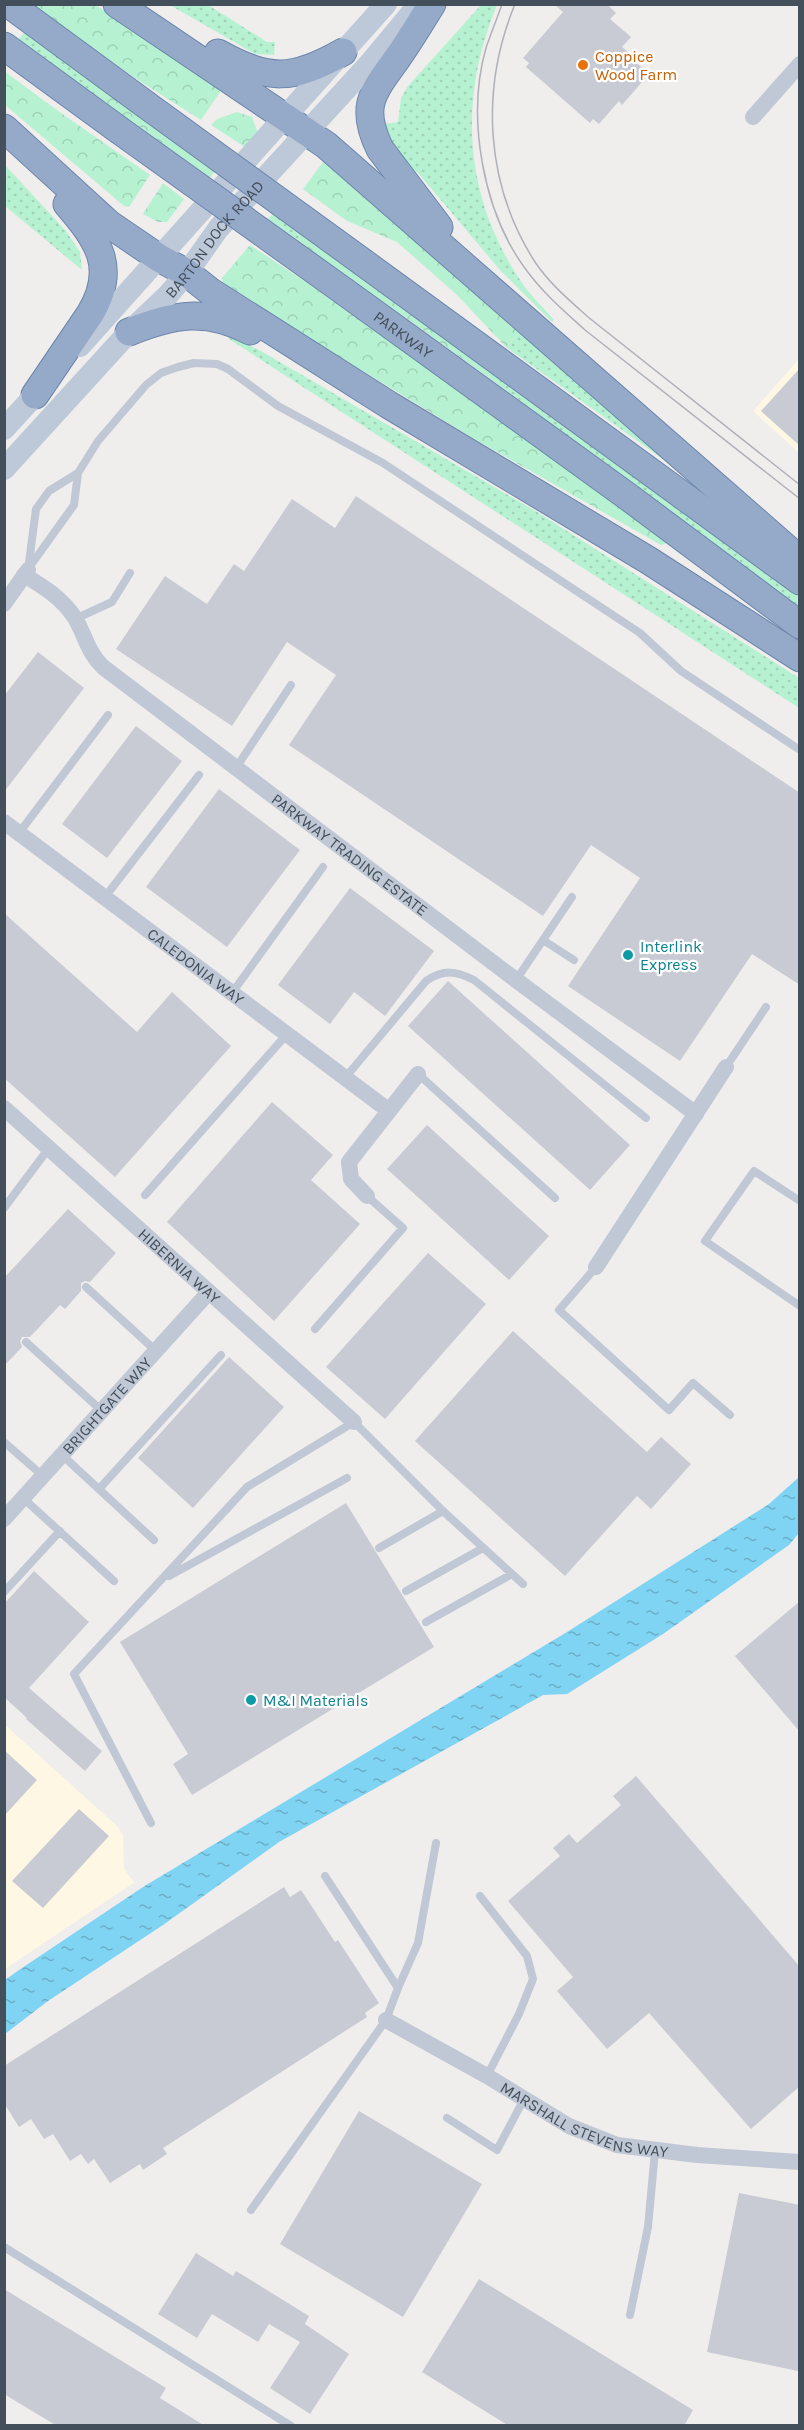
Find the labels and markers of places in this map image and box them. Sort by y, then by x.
place label: Coppice Wood Farm [595,47,677,84]
marker: Coppice Wood Farm [576,58,590,72]
place label: Interlink Express [640,937,702,974]
marker: Interlink Express [621,948,635,962]
place label: M&I Materials [263,1691,368,1710]
marker: M&I Materials [244,1693,258,1707]

